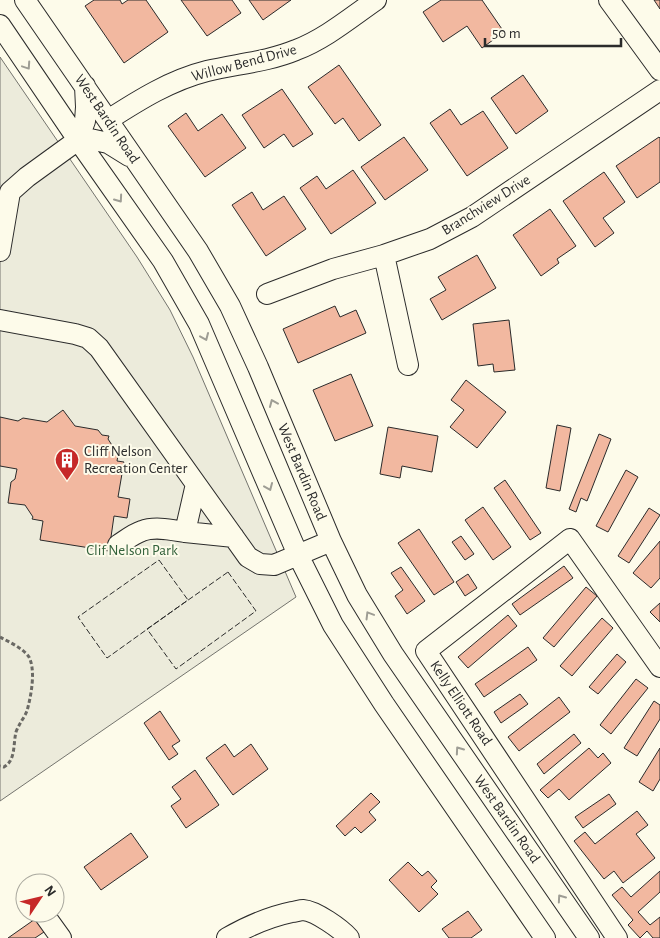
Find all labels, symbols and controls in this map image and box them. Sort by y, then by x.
scale bar [485,15,621,47]
text: 50 m [492,26,521,41]
street label: Willow Bend Drive [190,42,298,84]
one-way arrow [21,60,30,69]
street label: West Bardin Road [72,72,142,166]
street label: Branchview Drive [439,172,533,238]
one-way arrow [114,193,122,202]
one-way arrow [198,332,209,341]
one-way arrow [269,399,280,408]
street label: West Bardin Road [275,421,329,523]
place label: Cliff Nelson Recreation Center [84,444,188,476]
building icon: Cliff Nelson Recreation Center [54,447,80,481]
one-way arrow [263,482,273,490]
park label: Clif Nelson Park [86,543,178,558]
one-way arrow [365,611,375,620]
street label: Kelly Elliott Road [427,658,495,748]
one-way arrow [456,746,465,756]
street label: West Bardin Road [471,772,543,866]
north arrow [15,873,65,923]
text: N [41,883,58,899]
one-way arrow [558,894,568,903]

